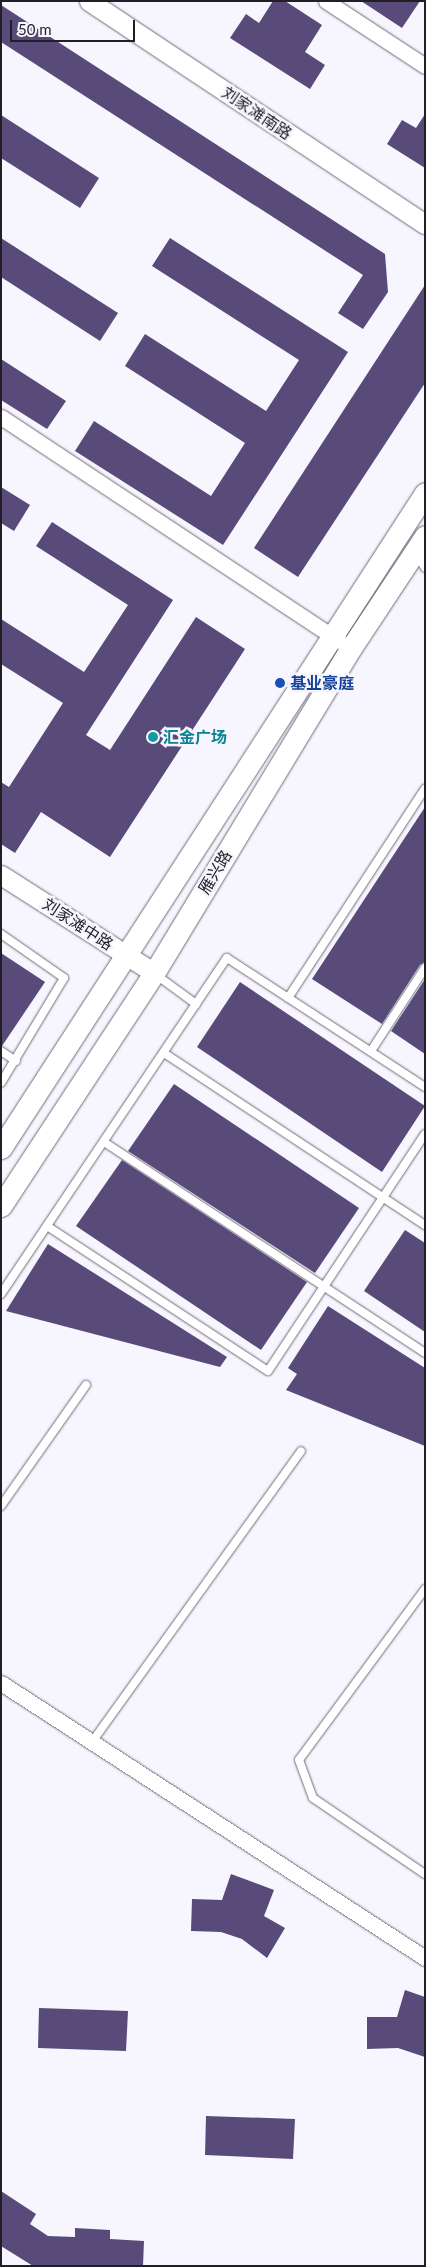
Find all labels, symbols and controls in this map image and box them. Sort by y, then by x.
scale bar [12,10,138,42]
text: 50 m [18,20,52,38]
street label: 刘家滩南路 [218,83,296,143]
place label: 基业豪庭 [290,673,354,693]
marker: 基业豪庭 [274,677,286,689]
place label: 汇金广场 [163,727,227,747]
marker: 汇金广场 [147,731,159,743]
street label: 雁兴路 [194,846,236,898]
street label: 刘家滩中路 [39,894,117,954]

